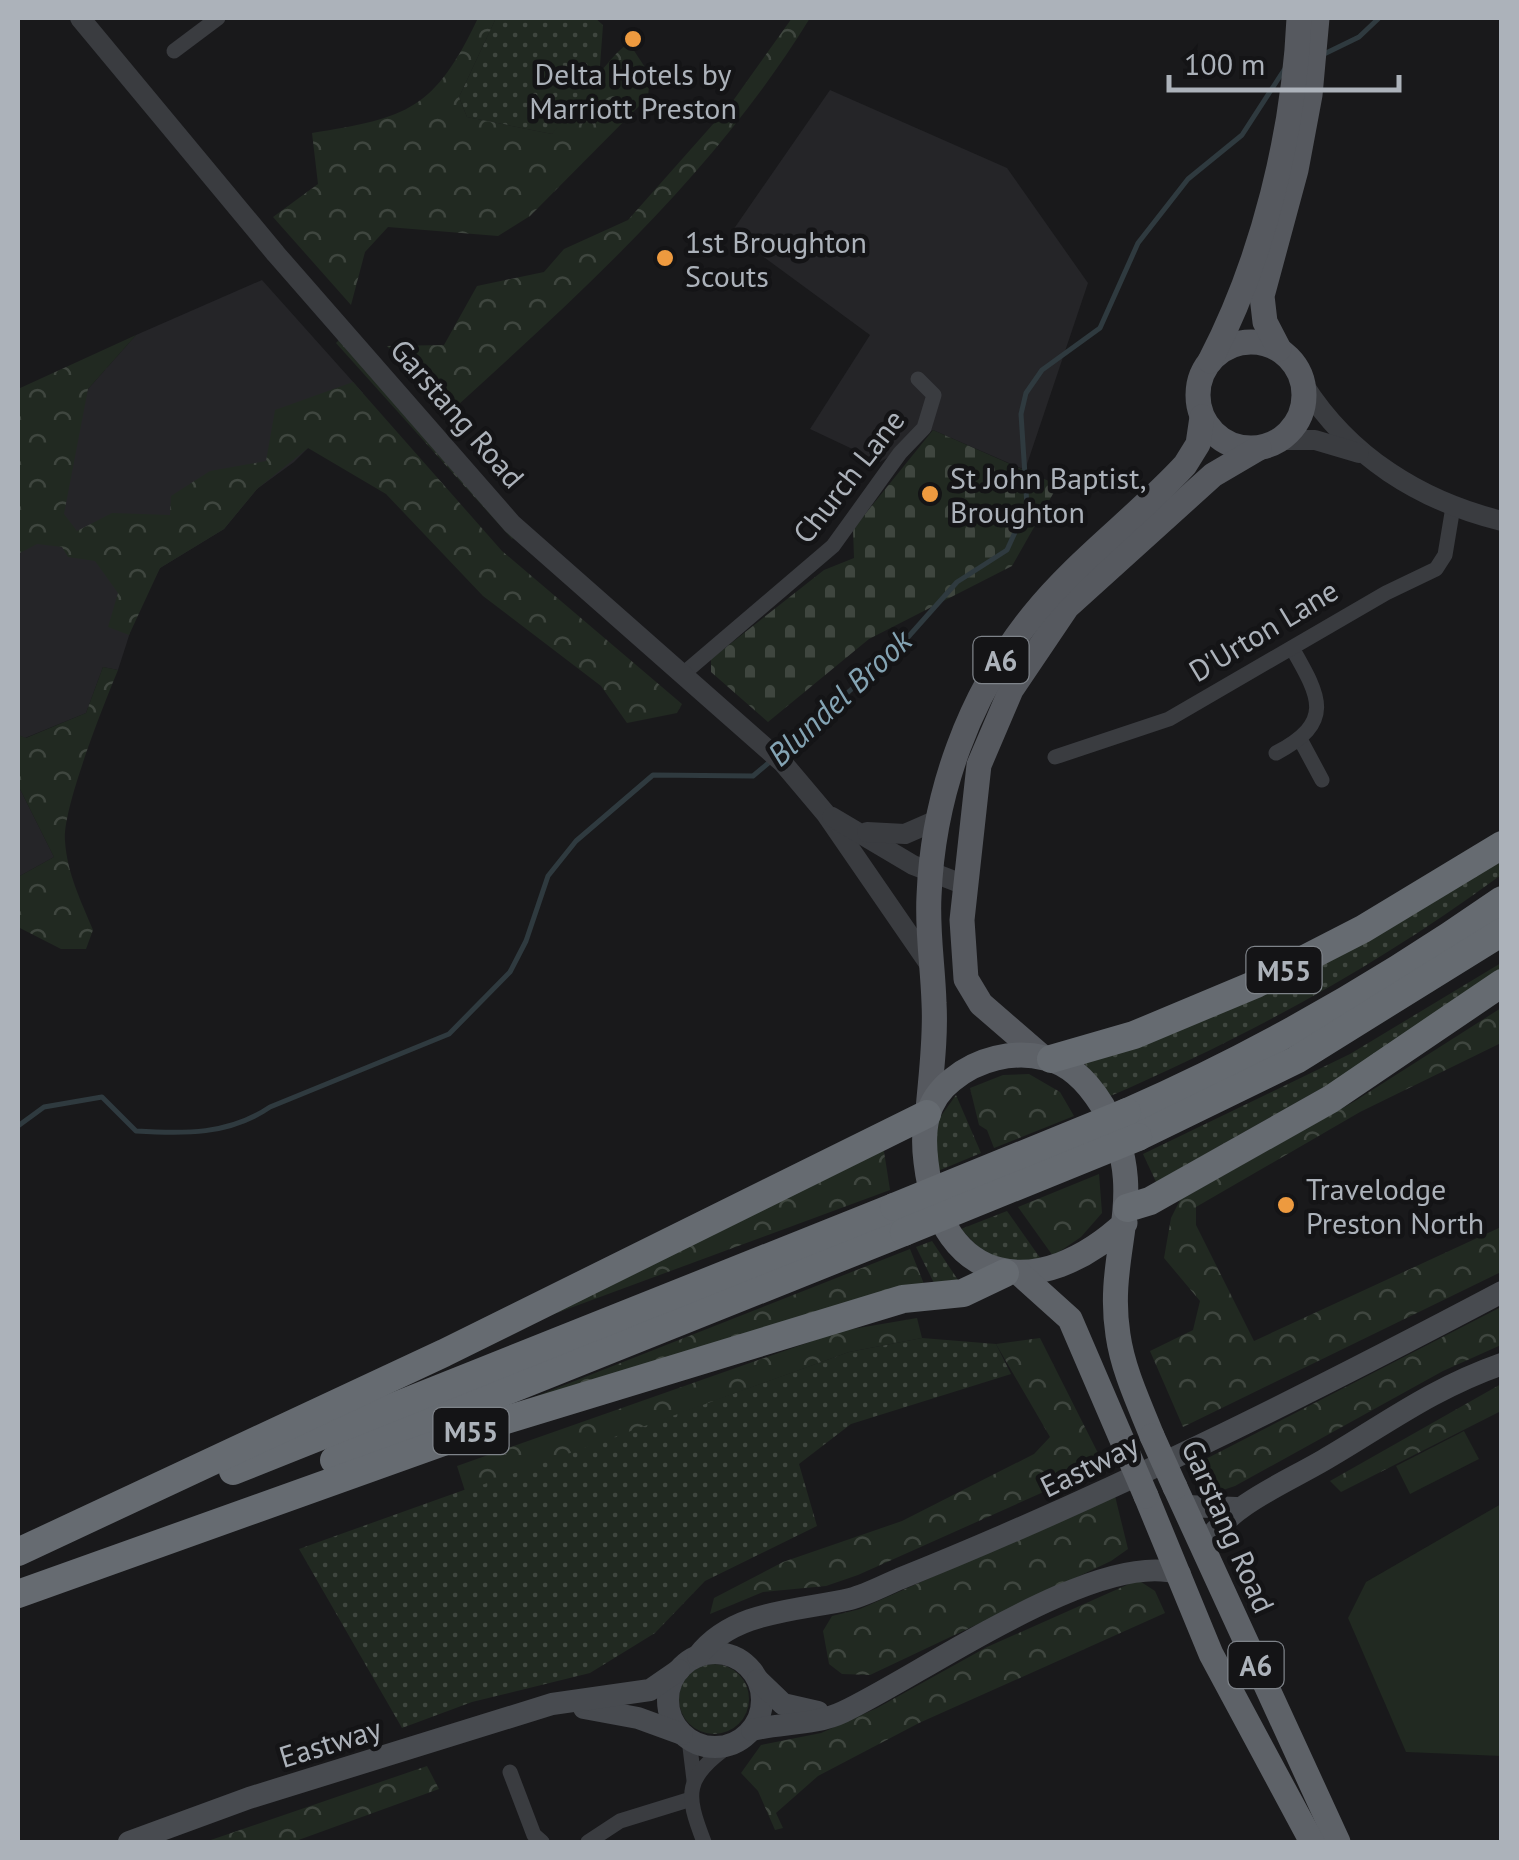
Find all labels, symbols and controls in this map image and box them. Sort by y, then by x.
marker: Delta Hotels by Marriott Preston [622,28,644,50]
scale bar [1169,30,1399,92]
text: 100 m [1184,44,1265,83]
place label: Delta Hotels by Marriott Preston [529,54,737,127]
place label: 1st Broughton Scouts [685,222,867,295]
marker: 1st Broughton Scouts [654,247,676,269]
street label: Garstang Road [383,330,533,496]
street label: Church Lane [784,401,912,551]
place label: St John Baptist, Broughton [950,458,1147,531]
marker: St John Baptist, Broughton [919,483,941,505]
street label: D'Urton Lane [1181,570,1345,690]
water label: Blundel Brook [758,618,921,775]
road number: A6 [974,637,1028,683]
road number: M55 [1246,947,1322,993]
place label: Travelodge Preston North [1306,1169,1484,1242]
marker: Travelodge Preston North [1275,1194,1297,1216]
road number: M55 [434,1408,508,1454]
street label: Eastway [1033,1425,1145,1505]
street label: Garstang Road [1174,1433,1284,1619]
road number: A6 [1228,1642,1284,1688]
street label: Eastway [274,1708,386,1776]

